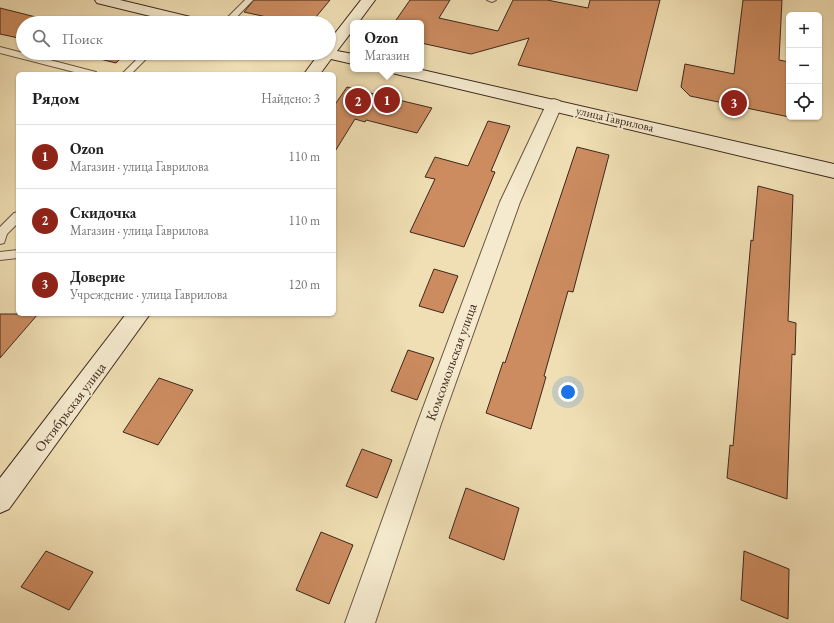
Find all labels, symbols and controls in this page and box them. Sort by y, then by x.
map controls [786,12,822,120]
button: + [786,12,822,48]
search box [16,16,336,60]
popup [350,20,424,72]
icon: search [30,27,52,49]
text: Ozon [365,28,399,47]
text: Поиск [62,29,103,48]
text: Магазин [365,47,409,64]
button: − [786,48,822,84]
button: locate [786,84,822,120]
pin: 1 [374,85,400,115]
pin: 2 [345,86,371,116]
text: Рядом [32,87,80,109]
pin: 3 [721,88,747,118]
text: Найдено: 3 [261,90,320,107]
street label: улица Гаврилова [575,102,656,136]
text: Ozon [70,139,104,158]
text: 1 [42,148,48,165]
text: 110 m [289,148,320,165]
text: Магазин · улица Гаврилова [70,158,209,175]
text: Скидочка [70,203,136,222]
text: 2 [42,212,48,229]
text: 110 m [289,212,320,229]
text: Магазин · улица Гаврилова [70,222,209,239]
text: Доверие [70,267,125,286]
text: 3 [42,276,48,293]
text: 120 m [289,276,320,293]
text: Учреждение · улица Гаврилова [70,286,227,303]
street label: Комсомольская улица [421,300,481,423]
street label: Октябрьская улица [30,358,110,455]
your location [558,382,578,402]

